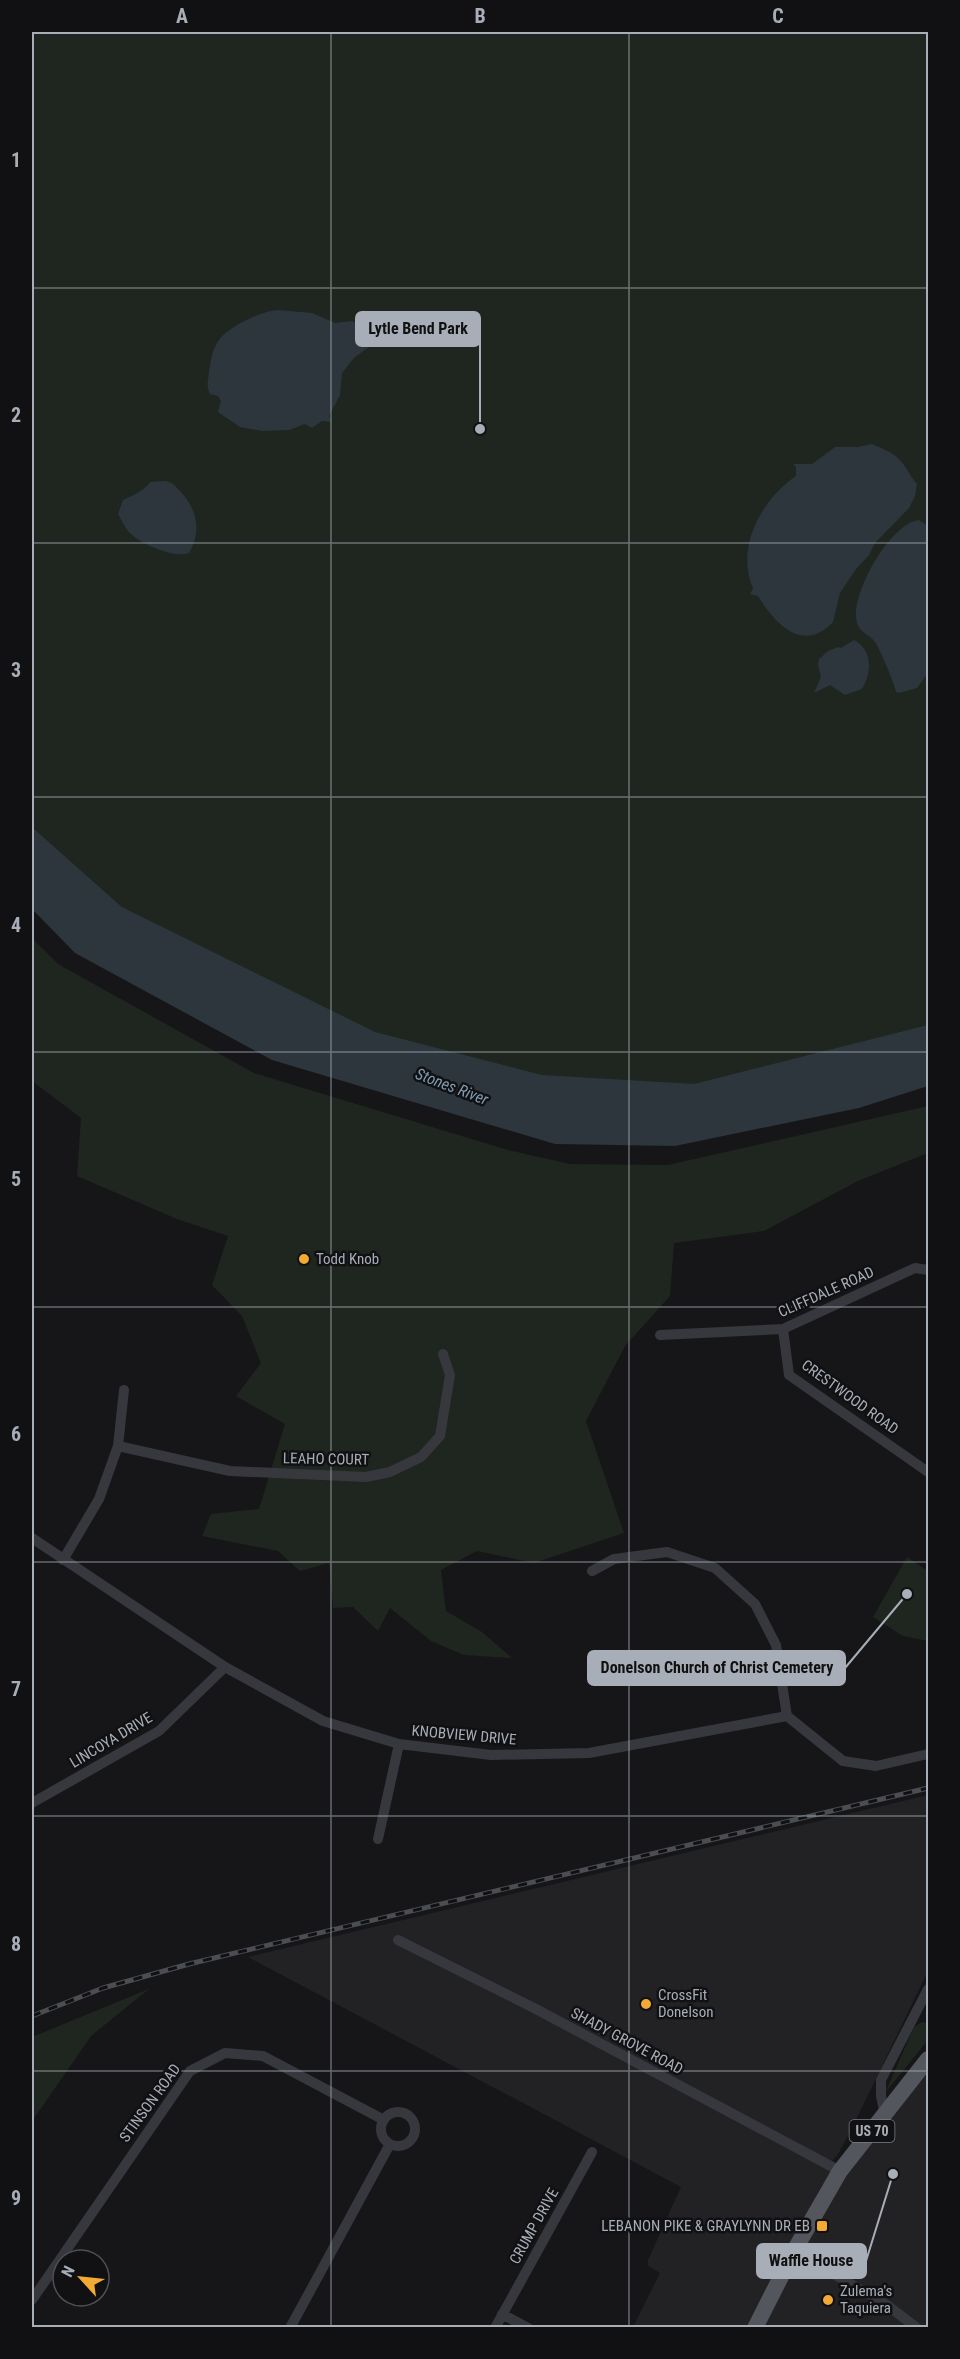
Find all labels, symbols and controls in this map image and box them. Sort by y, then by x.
text: A [176,4,188,28]
text: B [474,4,486,28]
text: C [772,4,784,28]
text: 1 [11,148,21,172]
callout: Lytle Bend Park [356,312,480,346]
text: Lytle Bend Park [368,319,468,338]
text: 2 [11,403,21,427]
text: 3 [11,658,21,682]
text: 4 [11,913,21,937]
water label: Stones River [413,1064,492,1109]
text: 5 [11,1167,21,1191]
place label: Todd Knob [316,1250,379,1268]
marker: Todd Knob [297,1252,311,1266]
street label: CLIFFDALE ROAD [775,1263,877,1321]
street label: CRESTWOOD ROAD [798,1356,902,1438]
text: 6 [11,1422,21,1446]
street label: LEAHO COURT [283,1449,369,1469]
callout: Donelson Church of Christ Cemetery [588,1651,845,1685]
text: Donelson Church of Christ Cemetery [601,1658,833,1677]
text: 7 [11,1677,21,1701]
street label: LINCOYA DRIVE [67,1708,155,1772]
street label: KNOBVIEW DRIVE [411,1721,517,1749]
text: 8 [11,1932,21,1956]
place label: CrossFit Donelson [658,1986,713,2021]
marker: CrossFit Donelson [639,1997,653,2011]
street label: SHADY GROVE ROAD [568,2004,686,2078]
street label: STINSON ROAD [116,2060,184,2146]
road number: US 70 [850,2120,894,2142]
street label: CRUMP DRIVE [506,2185,562,2267]
text: 9 [11,2186,21,2210]
place label: LEBANON PIKE & GRAYLYNN DR EB [601,2217,810,2235]
marker: LEBANON PIKE & GRAYLYNN DR EB [815,2219,829,2233]
callout: Waffle House [757,2244,866,2278]
north arrow [51,2248,111,2308]
text: Waffle House [769,2251,853,2270]
text: N [57,2263,79,2280]
place label: Zulema's Taquiera [840,2282,892,2317]
marker: Zulema's Taquiera [821,2293,835,2307]

